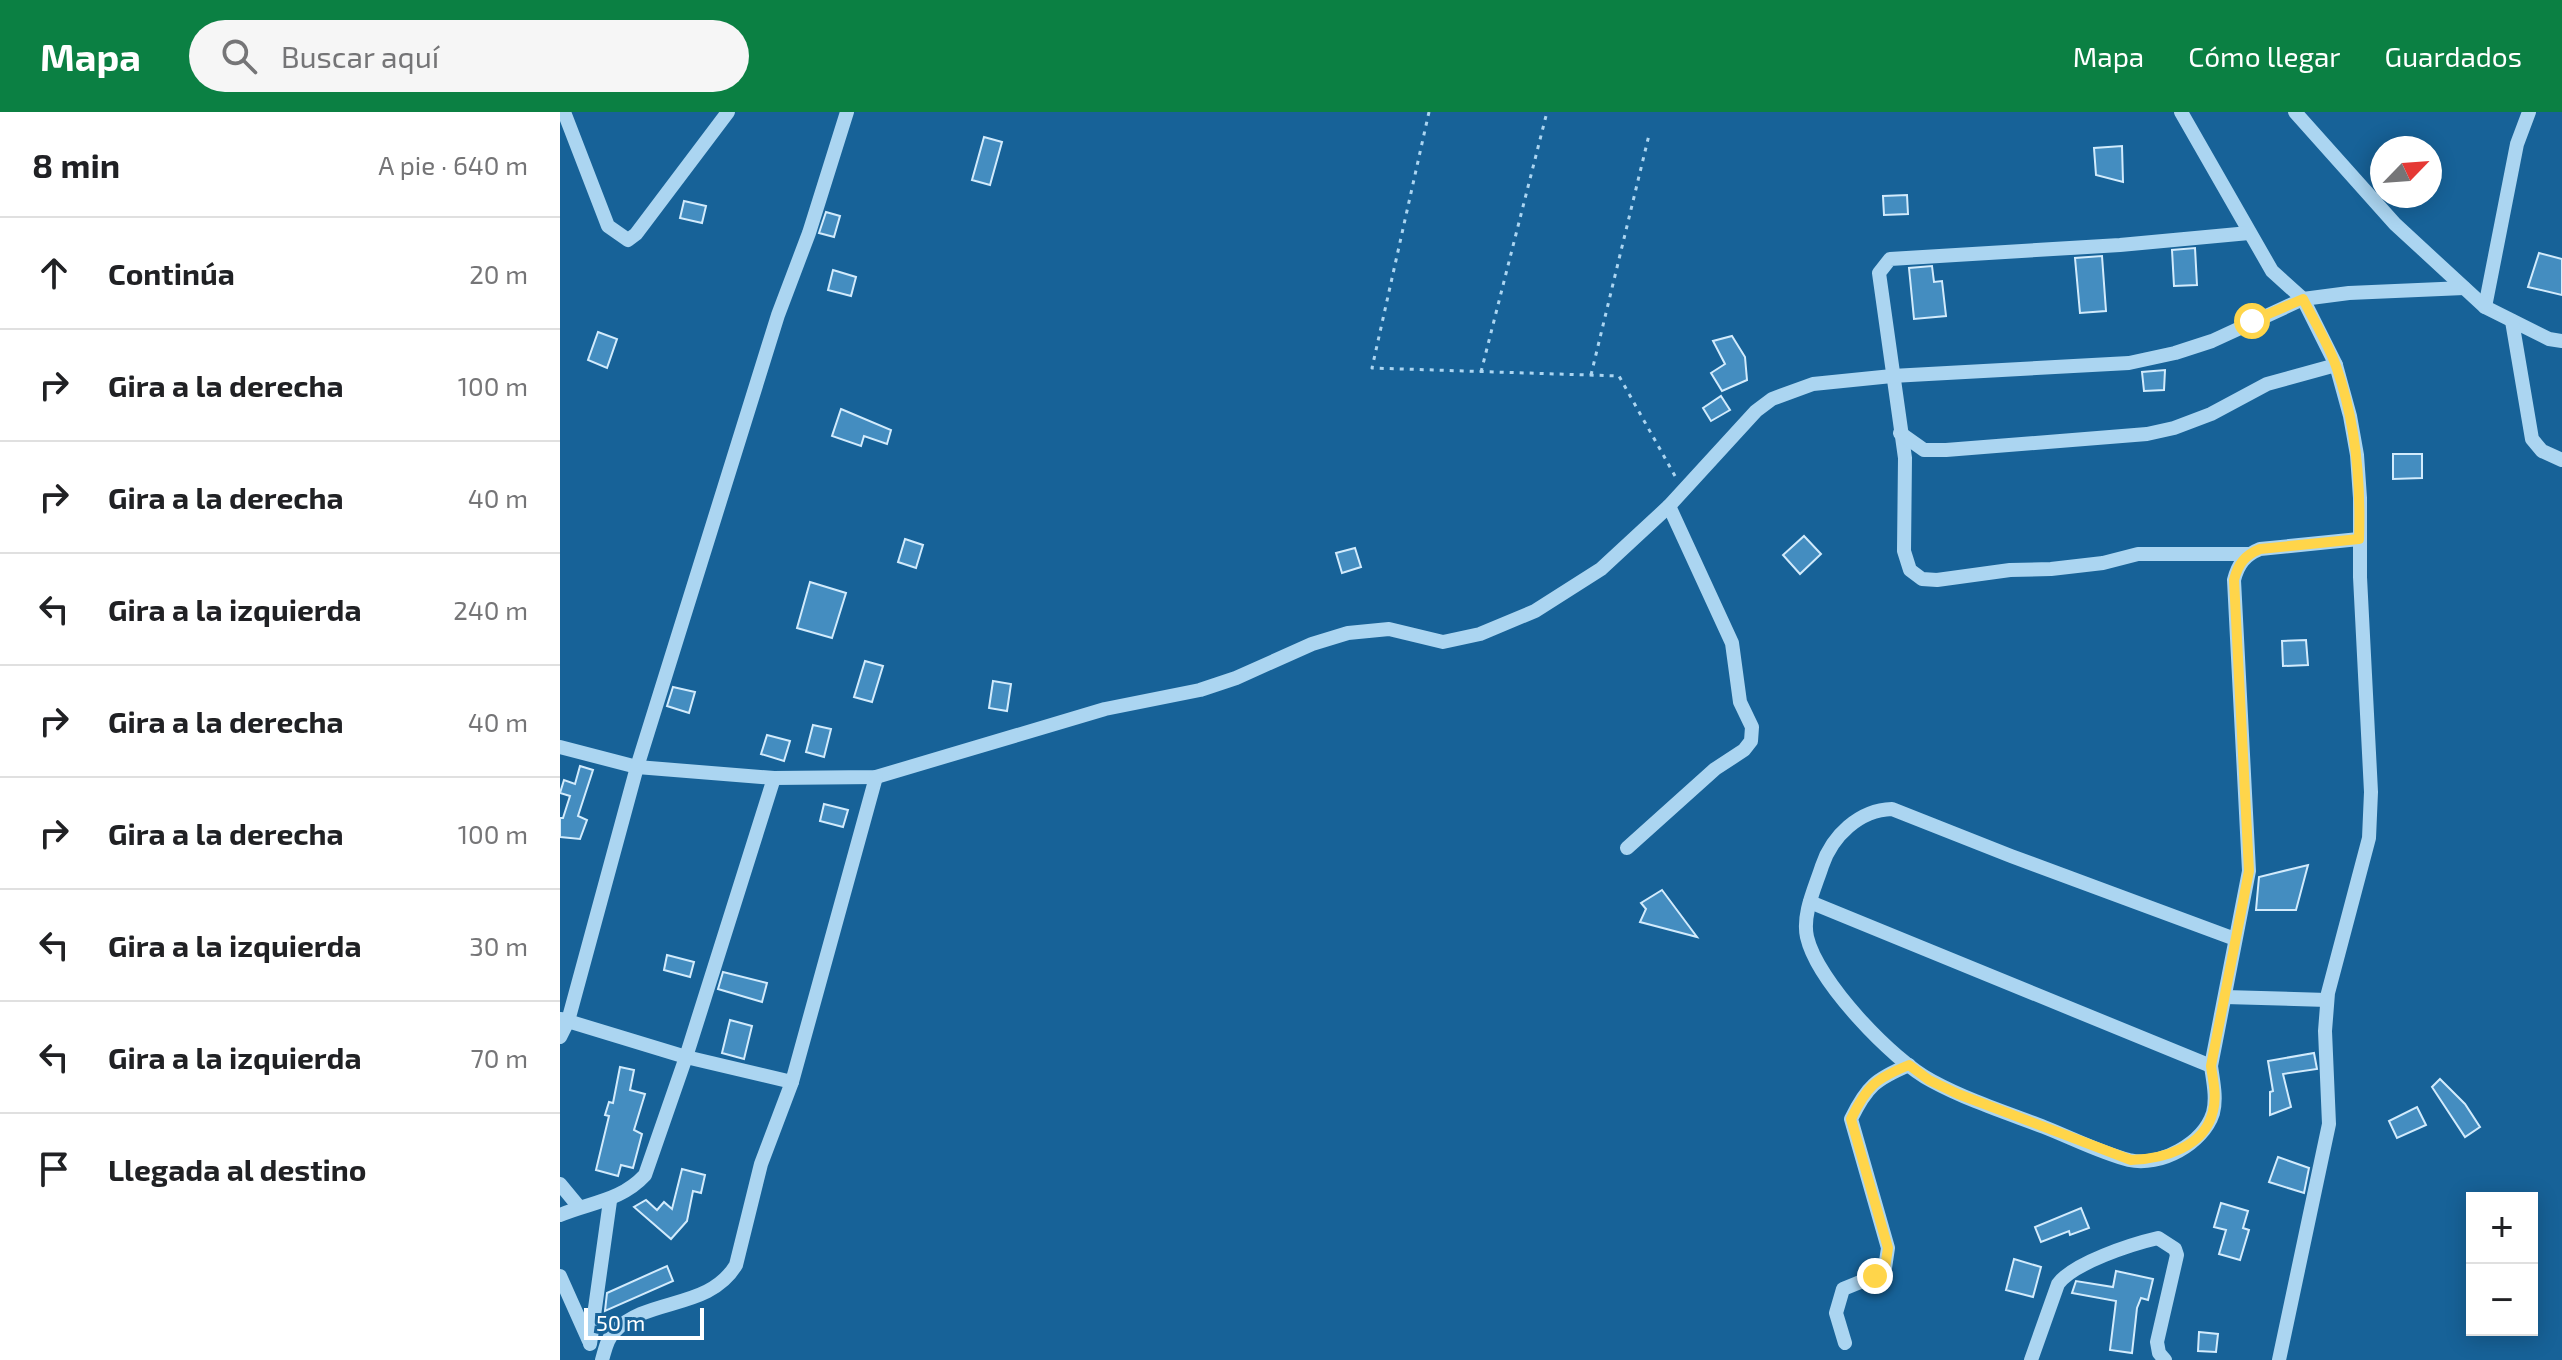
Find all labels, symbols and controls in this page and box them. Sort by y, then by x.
search box [189,20,749,92]
text: Mapa [40,33,141,79]
icon: search [217,34,261,78]
text: Buscar aquí [281,38,439,74]
text: Mapa [2073,39,2144,73]
text: Cómo llegar [2188,39,2341,73]
text: Guardados [2385,39,2522,73]
north arrow [2370,136,2442,208]
text: 8 min [32,144,120,185]
text: A pie · 640 m [378,149,528,180]
icon: ahead [32,251,76,295]
text: Continúa [108,255,235,291]
text: 20 m [469,258,528,289]
route start [2234,303,2270,339]
icon: right [32,363,76,407]
text: Gira a la derecha [108,367,344,403]
text: 100 m [458,370,528,401]
icon: right [32,475,76,519]
text: Gira a la derecha [108,479,344,515]
text: 40 m [468,482,528,513]
icon: left [32,587,76,631]
text: Gira a la izquierda [108,591,362,627]
text: 240 m [453,594,528,625]
icon: right [32,699,76,743]
text: Gira a la derecha [108,703,344,739]
text: 40 m [468,706,528,737]
icon: right [32,811,76,855]
text: Gira a la derecha [108,815,344,851]
text: 100 m [458,818,528,849]
icon: left [32,923,76,967]
text: Gira a la izquierda [108,927,362,963]
text: 30 m [469,930,528,961]
icon: left [32,1035,76,1079]
text: Gira a la izquierda [108,1039,362,1075]
text: 70 m [470,1042,528,1073]
icon: arrive [32,1147,76,1191]
text: Llegada al destino [108,1151,367,1187]
map controls [2466,1192,2538,1336]
button: + [2466,1192,2538,1264]
route end [1857,1258,1893,1294]
button: − [2466,1264,2538,1336]
scale bar [584,1304,704,1340]
text: 50 m [596,1309,645,1335]

